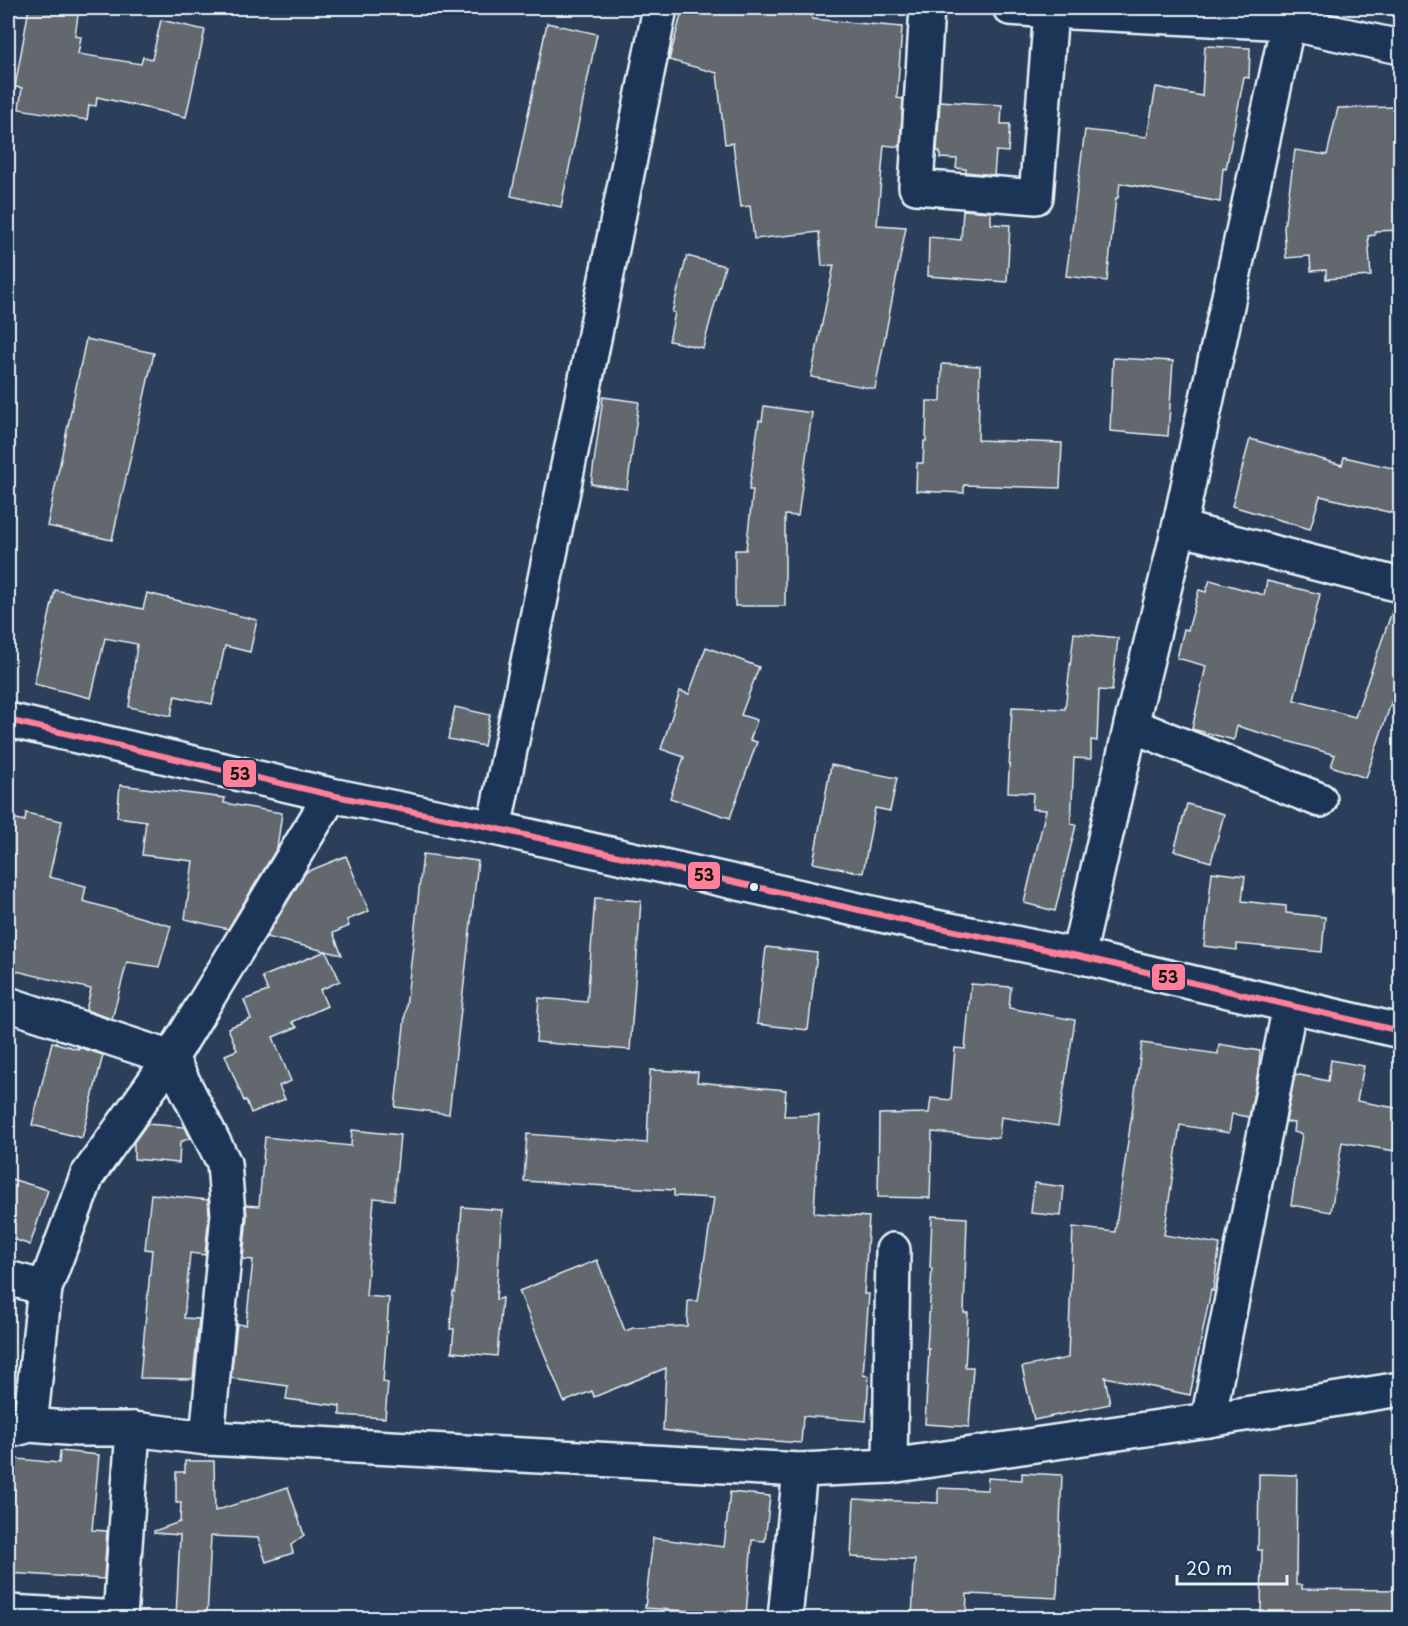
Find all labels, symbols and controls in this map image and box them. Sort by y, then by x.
line badge: 53 [222,759,257,788]
text: 53 [230,761,250,785]
line badge: 53 [687,861,721,890]
text: 53 [694,862,714,886]
unlabelled marker [748,881,760,893]
line badge: 53 [1151,963,1186,991]
text: 53 [1158,964,1178,988]
scale bar [1177,1548,1286,1586]
text: 20 m [1186,1554,1232,1581]

